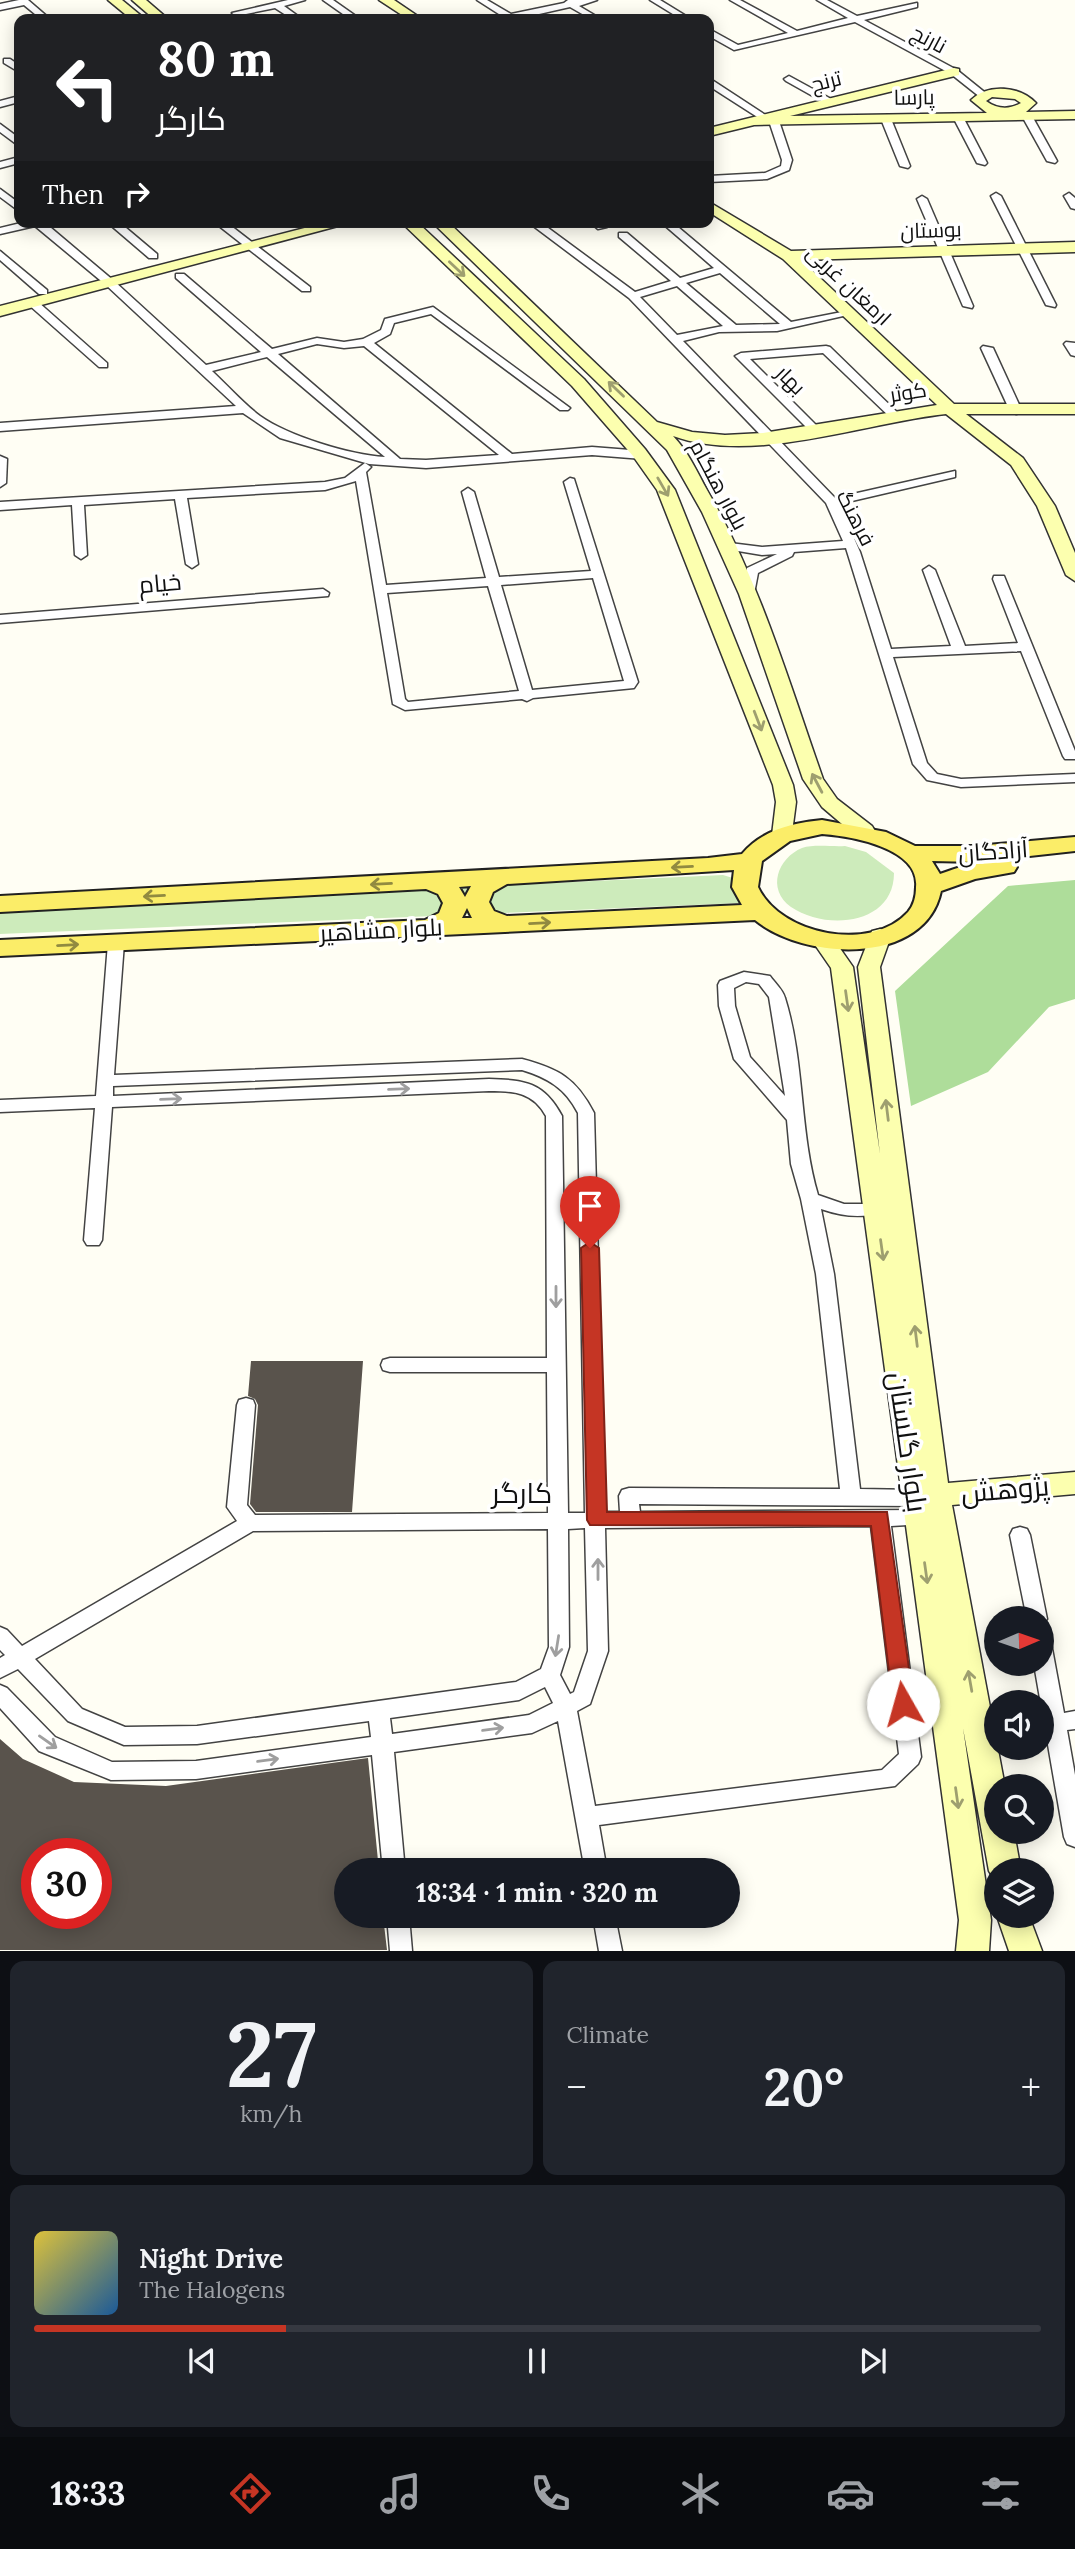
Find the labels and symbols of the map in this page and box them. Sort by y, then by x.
street label: نارنج [906,19,951,60]
street label: ترنج [808,64,845,99]
street label: پارسا [893,83,935,112]
street label: بوستان [900,215,962,245]
street label: ارمغان غربی [801,239,897,331]
one-way arrow [448,261,465,278]
street label: بهار [770,359,812,401]
street label: کوثر [887,376,928,408]
one-way arrow [608,381,625,398]
street label: بلوار هنگام [683,435,754,535]
one-way arrow [656,477,670,497]
street label: فرهنگ [831,486,881,550]
street label: خیام [137,566,183,601]
one-way arrow [752,709,765,731]
one-way arrow [809,774,823,794]
street label: آزادگان [957,833,1030,869]
one-way arrow [671,861,694,874]
one-way arrow [370,877,393,890]
one-way arrow [143,890,166,903]
street label: بلوار مشاهیر [317,911,443,949]
one-way arrow [528,916,551,929]
one-way arrow [56,939,79,952]
one-way arrow [841,989,854,1011]
one-way arrow [387,1083,410,1096]
one-way arrow [160,1092,183,1105]
one-way arrow [881,1099,894,1122]
pin [560,1176,620,1248]
one-way arrow [875,1238,888,1261]
one-way arrow [549,1285,563,1308]
one-way arrow [909,1325,922,1348]
street label: بلوار گلستان [880,1370,936,1514]
street label: پژوهش [959,1467,1051,1512]
street label: کارگر [490,1475,552,1511]
one-way arrow [591,1558,605,1581]
one-way arrow [920,1561,933,1583]
north arrow [984,1606,1054,1676]
one-way arrow [550,1634,563,1657]
position arrow [866,1667,940,1741]
one-way arrow [963,1670,976,1693]
one-way arrow [481,1722,504,1735]
one-way arrow [38,1735,57,1749]
one-way arrow [256,1754,279,1767]
one-way arrow [951,1786,964,1809]
speed limit sign: 30 [21,1838,112,1929]

